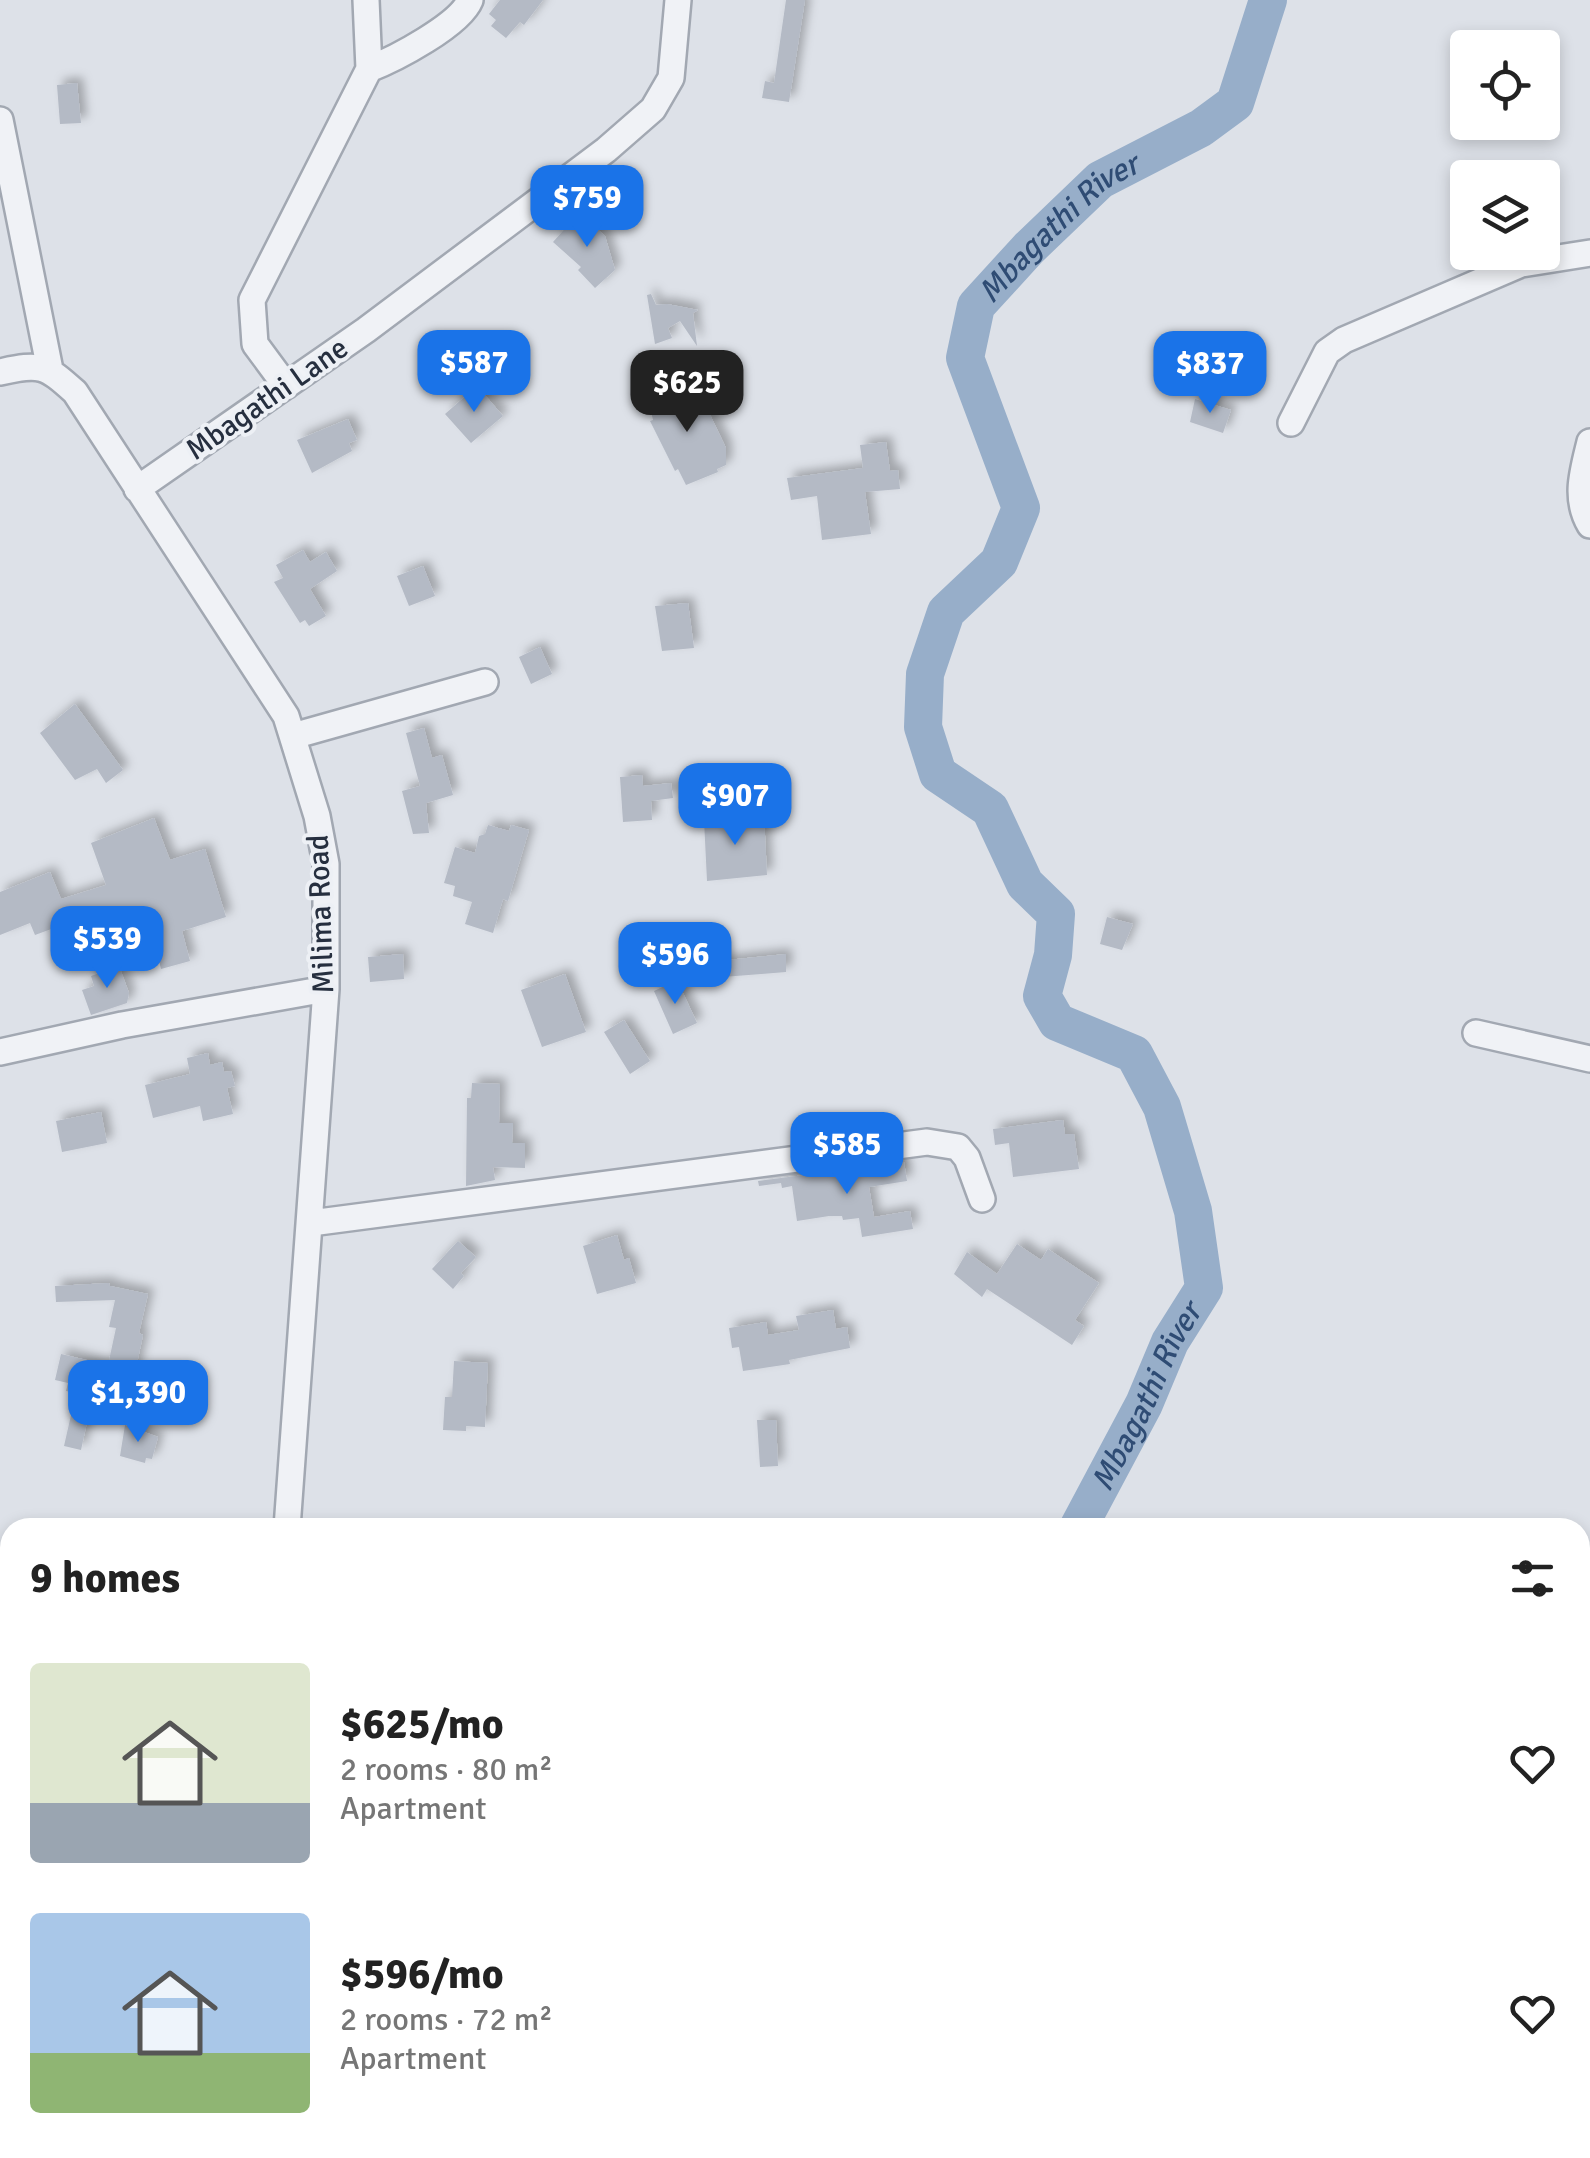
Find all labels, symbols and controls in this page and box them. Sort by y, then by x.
map controls [1450,30,1560,270]
button: locate [1450,30,1560,140]
water label: Mbagathi River [969,142,1149,311]
button: layers [1450,160,1560,270]
pin: $759 [528,165,646,250]
text: $759 [552,178,622,217]
street label: Mbagathi Lane [179,330,355,468]
pin: $587 [415,330,533,415]
pin: $837 [1151,331,1269,416]
text: $587 [439,343,509,382]
text: $837 [1175,344,1245,383]
pin: $625 [628,350,746,435]
text: $625 [652,363,722,402]
pin: $907 [676,763,794,848]
text: $907 [700,776,770,815]
street label: Milima Road [300,834,342,994]
pin: $539 [48,906,166,991]
text: $539 [72,919,142,958]
pin: $596 [616,922,734,1007]
text: $596 [640,935,710,974]
pin: $585 [788,1112,906,1197]
text: $585 [812,1125,882,1164]
water label: Mbagathi River [1082,1292,1212,1497]
pin: $1,390 [57,1360,219,1445]
text: $1,390 [90,1373,186,1412]
icon: filters [1505,1551,1560,1606]
text: 9 homes [30,1553,180,1604]
text: $625/mo [340,1699,504,1750]
icon: home [110,1703,230,1823]
icon: heart [1505,1736,1560,1791]
text: 2 rooms · 80 m² [340,1750,553,1789]
text: Apartment [340,1789,487,1828]
text: $596/mo [340,1949,504,2000]
icon: home [110,1953,230,2073]
icon: heart [1505,1986,1560,2041]
text: 2 rooms · 72 m² [340,2000,553,2039]
text: Apartment [340,2039,487,2078]

